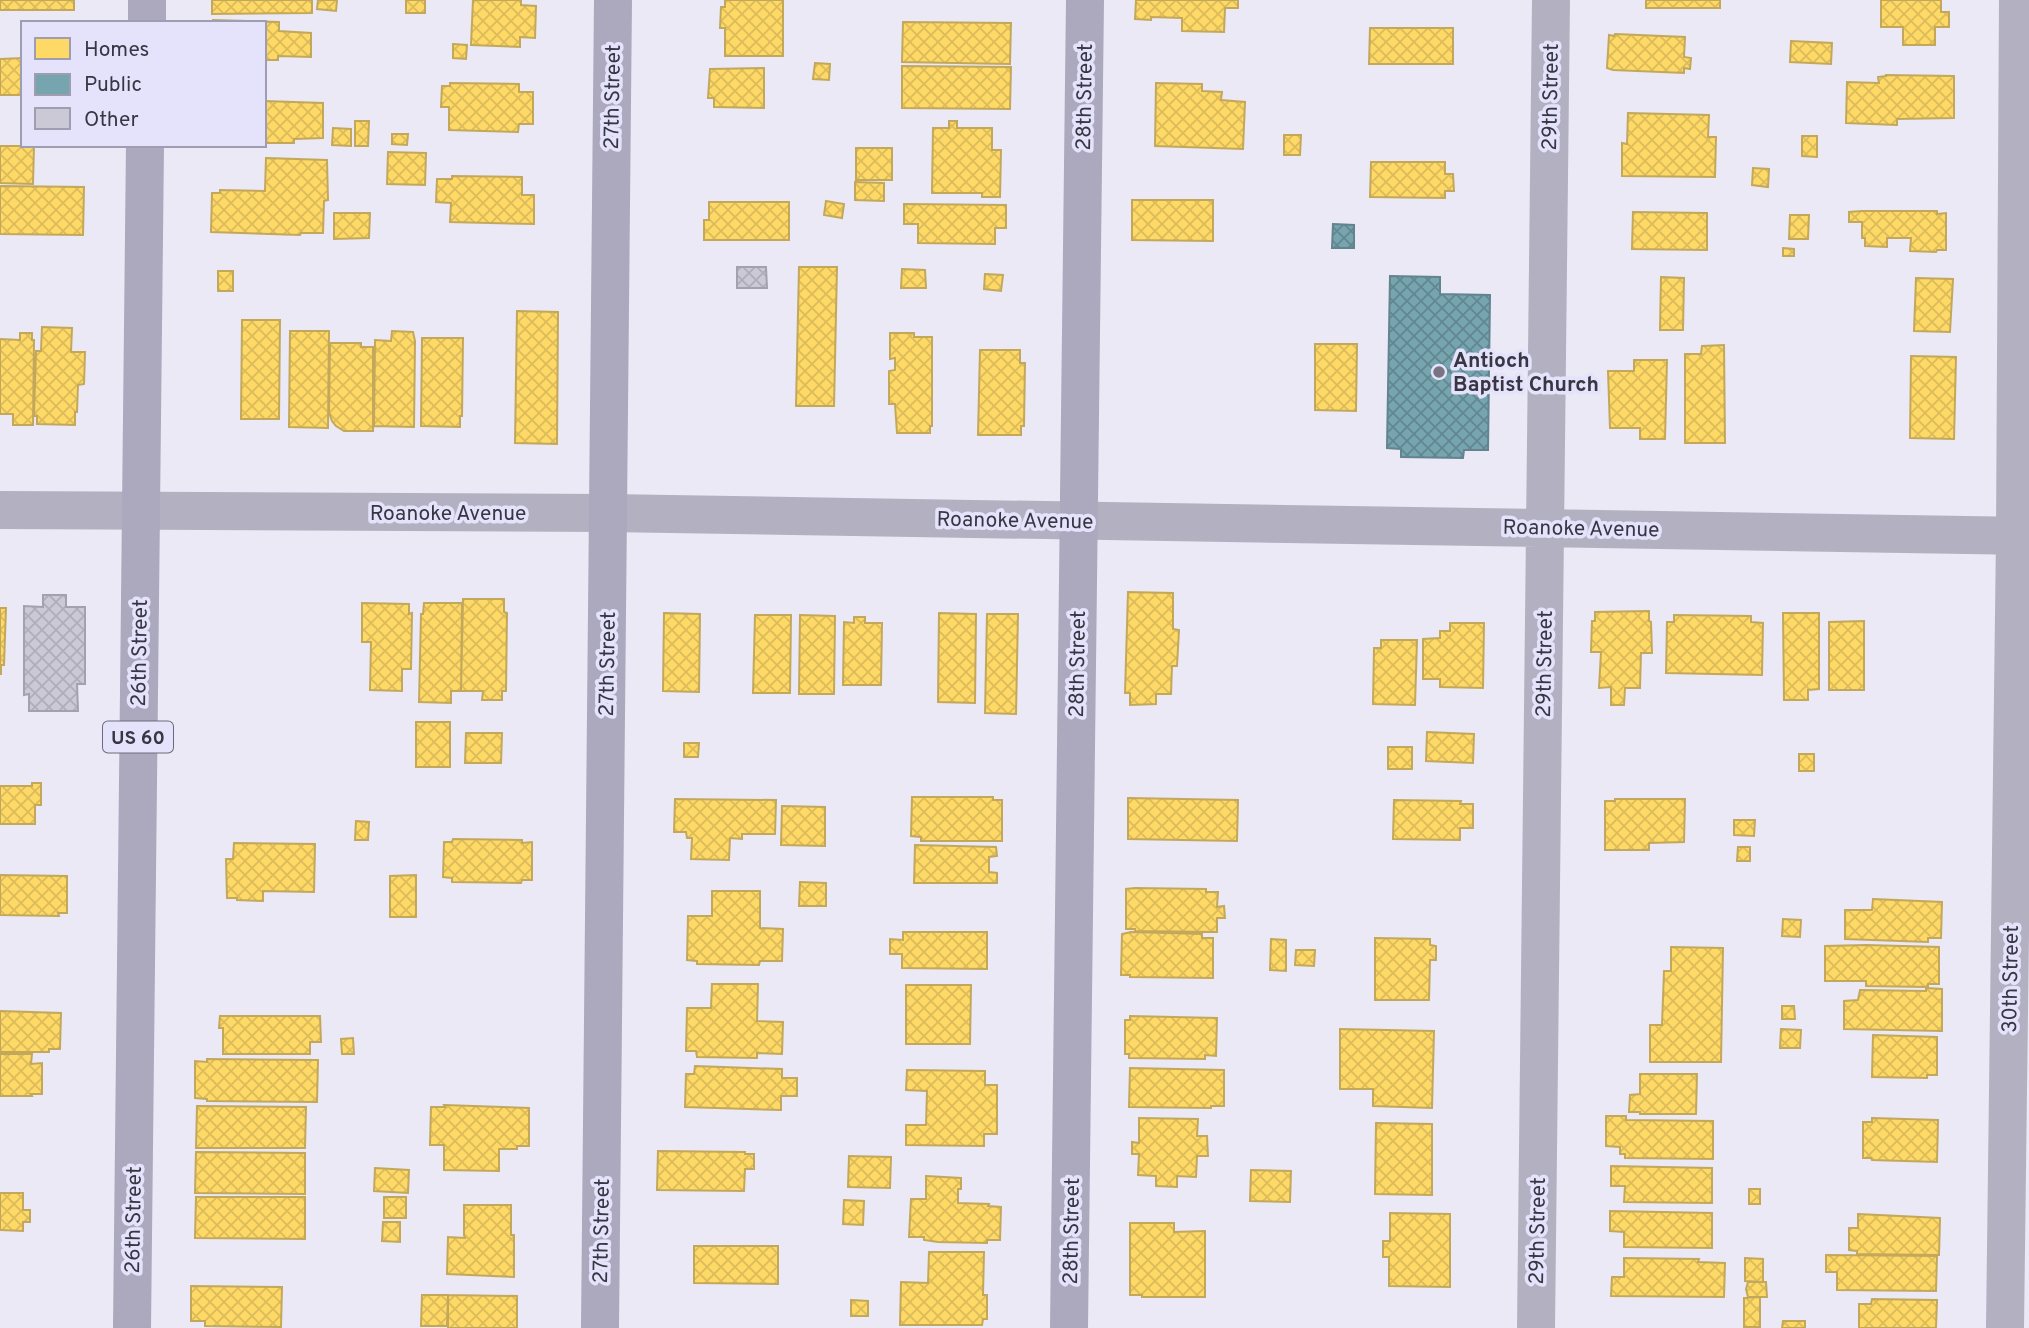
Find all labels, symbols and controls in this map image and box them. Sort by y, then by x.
legend [21,21,266,147]
text: Homes [84,37,149,64]
street label: 28th Street [1071,43,1100,151]
street label: 29th Street [1537,43,1566,151]
street label: 27th Street [599,44,628,150]
text: Public [84,72,142,99]
text: Other [84,107,139,134]
place label: Antioch Baptist Church [1453,348,1599,399]
marker: Antioch Baptist Church [1431,364,1447,380]
street label: Roanoke Avenue [370,501,526,528]
street label: Roanoke Avenue [936,507,1094,536]
street label: Roanoke Avenue [1502,515,1660,544]
street label: 26th Street [126,599,155,707]
street label: 28th Street [1064,610,1093,718]
street label: 29th Street [1531,610,1560,718]
street label: 27th Street [594,611,623,717]
road number: US 60 [103,722,173,752]
street label: 30th Street [1997,925,2026,1033]
street label: 26th Street [120,1166,149,1274]
street label: 28th Street [1058,1177,1087,1285]
street label: 29th Street [1524,1177,1553,1285]
street label: 27th Street [588,1178,617,1284]

